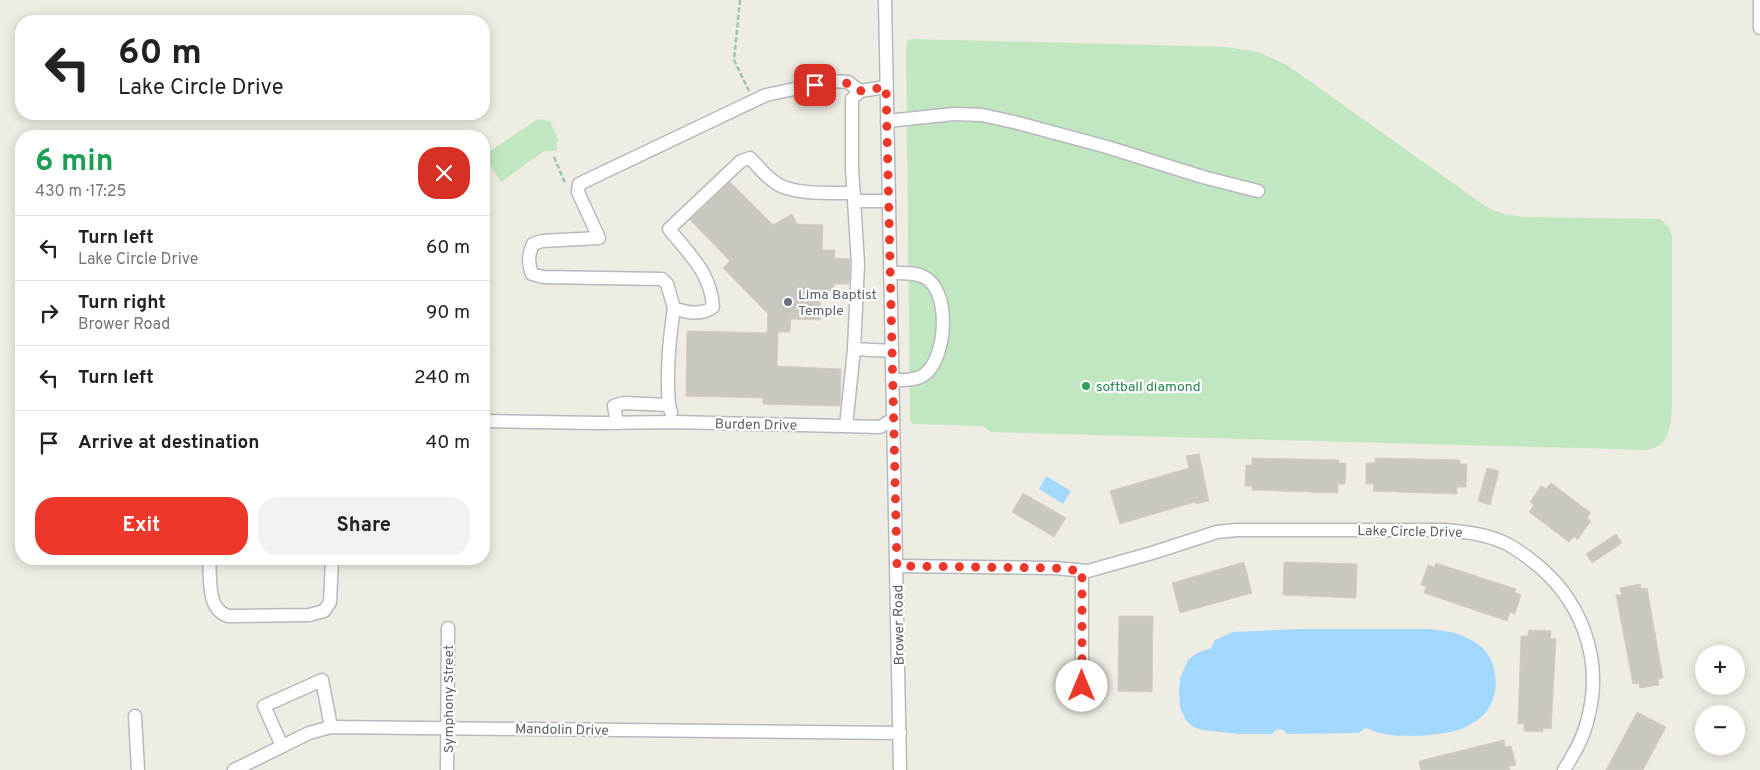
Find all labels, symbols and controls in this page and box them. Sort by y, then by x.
text: 60 m [118,32,202,76]
icon: left [35,35,100,100]
pin [794,64,836,106]
icon: arrive [801,71,829,99]
text: Lake Circle Drive [118,75,284,102]
text: 6 min [35,144,113,181]
button: close [418,147,470,199]
text: 430 m · 17:25 [35,182,126,202]
text: Turn left [78,226,154,250]
icon: left [35,234,63,262]
text: 60 m [426,236,470,260]
text: Lake Circle Drive [78,250,198,270]
place label: Lima Baptist Temple [798,287,877,320]
text: Turn right [78,291,166,315]
marker: Lima Baptist Temple [782,296,794,308]
icon: right [35,299,63,327]
text: 90 m [426,301,470,325]
text: Brower Road [78,315,170,335]
icon: left [35,364,63,392]
text: Turn left [78,366,154,390]
text: 240 m [414,366,470,390]
place label: softball diamond [1096,379,1201,396]
marker: softball diamond [1080,380,1092,392]
street label: Burden Drive [715,416,797,435]
icon: arrive [35,429,63,457]
text: Arrive at destination [78,431,259,455]
text: 40 m [425,431,470,455]
button: Exit [35,497,248,555]
button: Share [258,497,470,555]
street label: Lake Circle Drive [1357,523,1463,542]
street label: Brower Road [890,585,909,665]
street label: Symphony Street [441,645,458,753]
map controls [1695,645,1745,755]
button: + [1695,645,1745,695]
position arrow [1055,659,1107,711]
button: − [1695,705,1745,755]
street label: Mandolin Drive [515,721,609,740]

